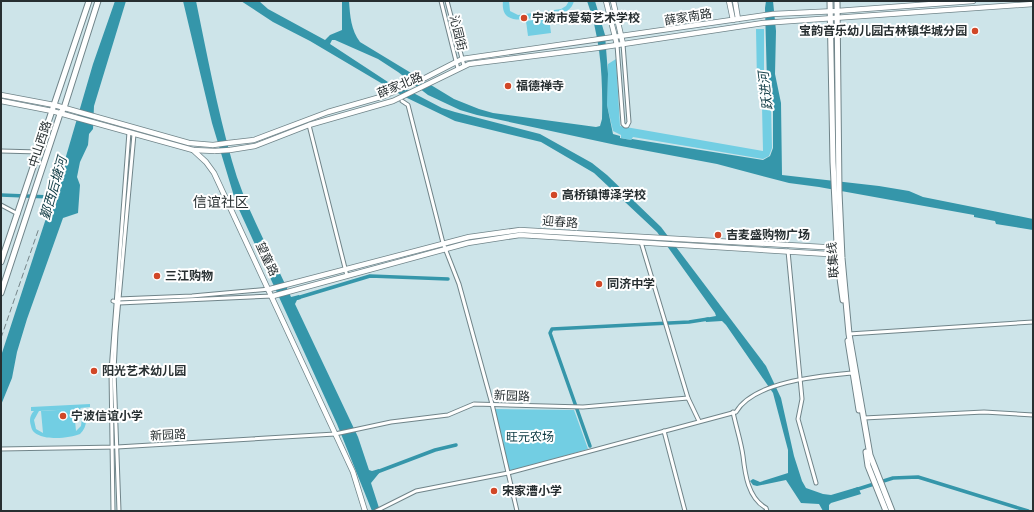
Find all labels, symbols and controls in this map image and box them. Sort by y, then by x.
street label: 薛家南路 [663,6,713,28]
place label: 宁波市爱菊艺术学校 [532,11,640,25]
marker: 宁波市爱菊艺术学校 [519,13,529,23]
street label: 沁园街 [447,14,469,52]
place label: 宝韵音乐幼儿园古林镇华城分园 [799,24,967,38]
marker: 宝韵音乐幼儿园古林镇华城分园 [970,26,980,36]
water label: 跃进河 [755,68,775,111]
street label: 薛家北路 [375,70,425,100]
place label: 福德禅寺 [516,79,564,93]
marker: 福德禅寺 [503,81,513,91]
street label: 中山西路 [26,119,54,169]
water label: 鄞西后塘河 [37,152,70,221]
place label: 高桥镇博泽学校 [562,188,646,202]
marker: 高桥镇博泽学校 [549,190,559,200]
district label: 信谊社区 [193,194,249,210]
street label: 迎春路 [542,214,578,230]
place label: 吉麦盛购物广场 [726,228,810,242]
marker: 吉麦盛购物广场 [713,230,723,240]
street label: 望童路 [253,240,281,278]
street label: 联集线 [825,242,841,278]
place label: 三江购物 [165,269,213,283]
marker: 三江购物 [152,271,162,281]
place label: 同济中学 [607,277,655,291]
marker: 同济中学 [594,279,604,289]
place label: 阳光艺术幼儿园 [102,364,186,378]
marker: 阳光艺术幼儿园 [89,366,99,376]
street label: 新园路 [494,388,530,404]
place label: 宁波信谊小学 [71,409,143,423]
marker: 宁波信谊小学 [58,411,68,421]
street label: 新园路 [150,427,186,443]
park label: 旺元农场 [506,430,554,444]
place label: 宋家漕小学 [502,484,562,498]
marker: 宋家漕小学 [489,486,499,496]

